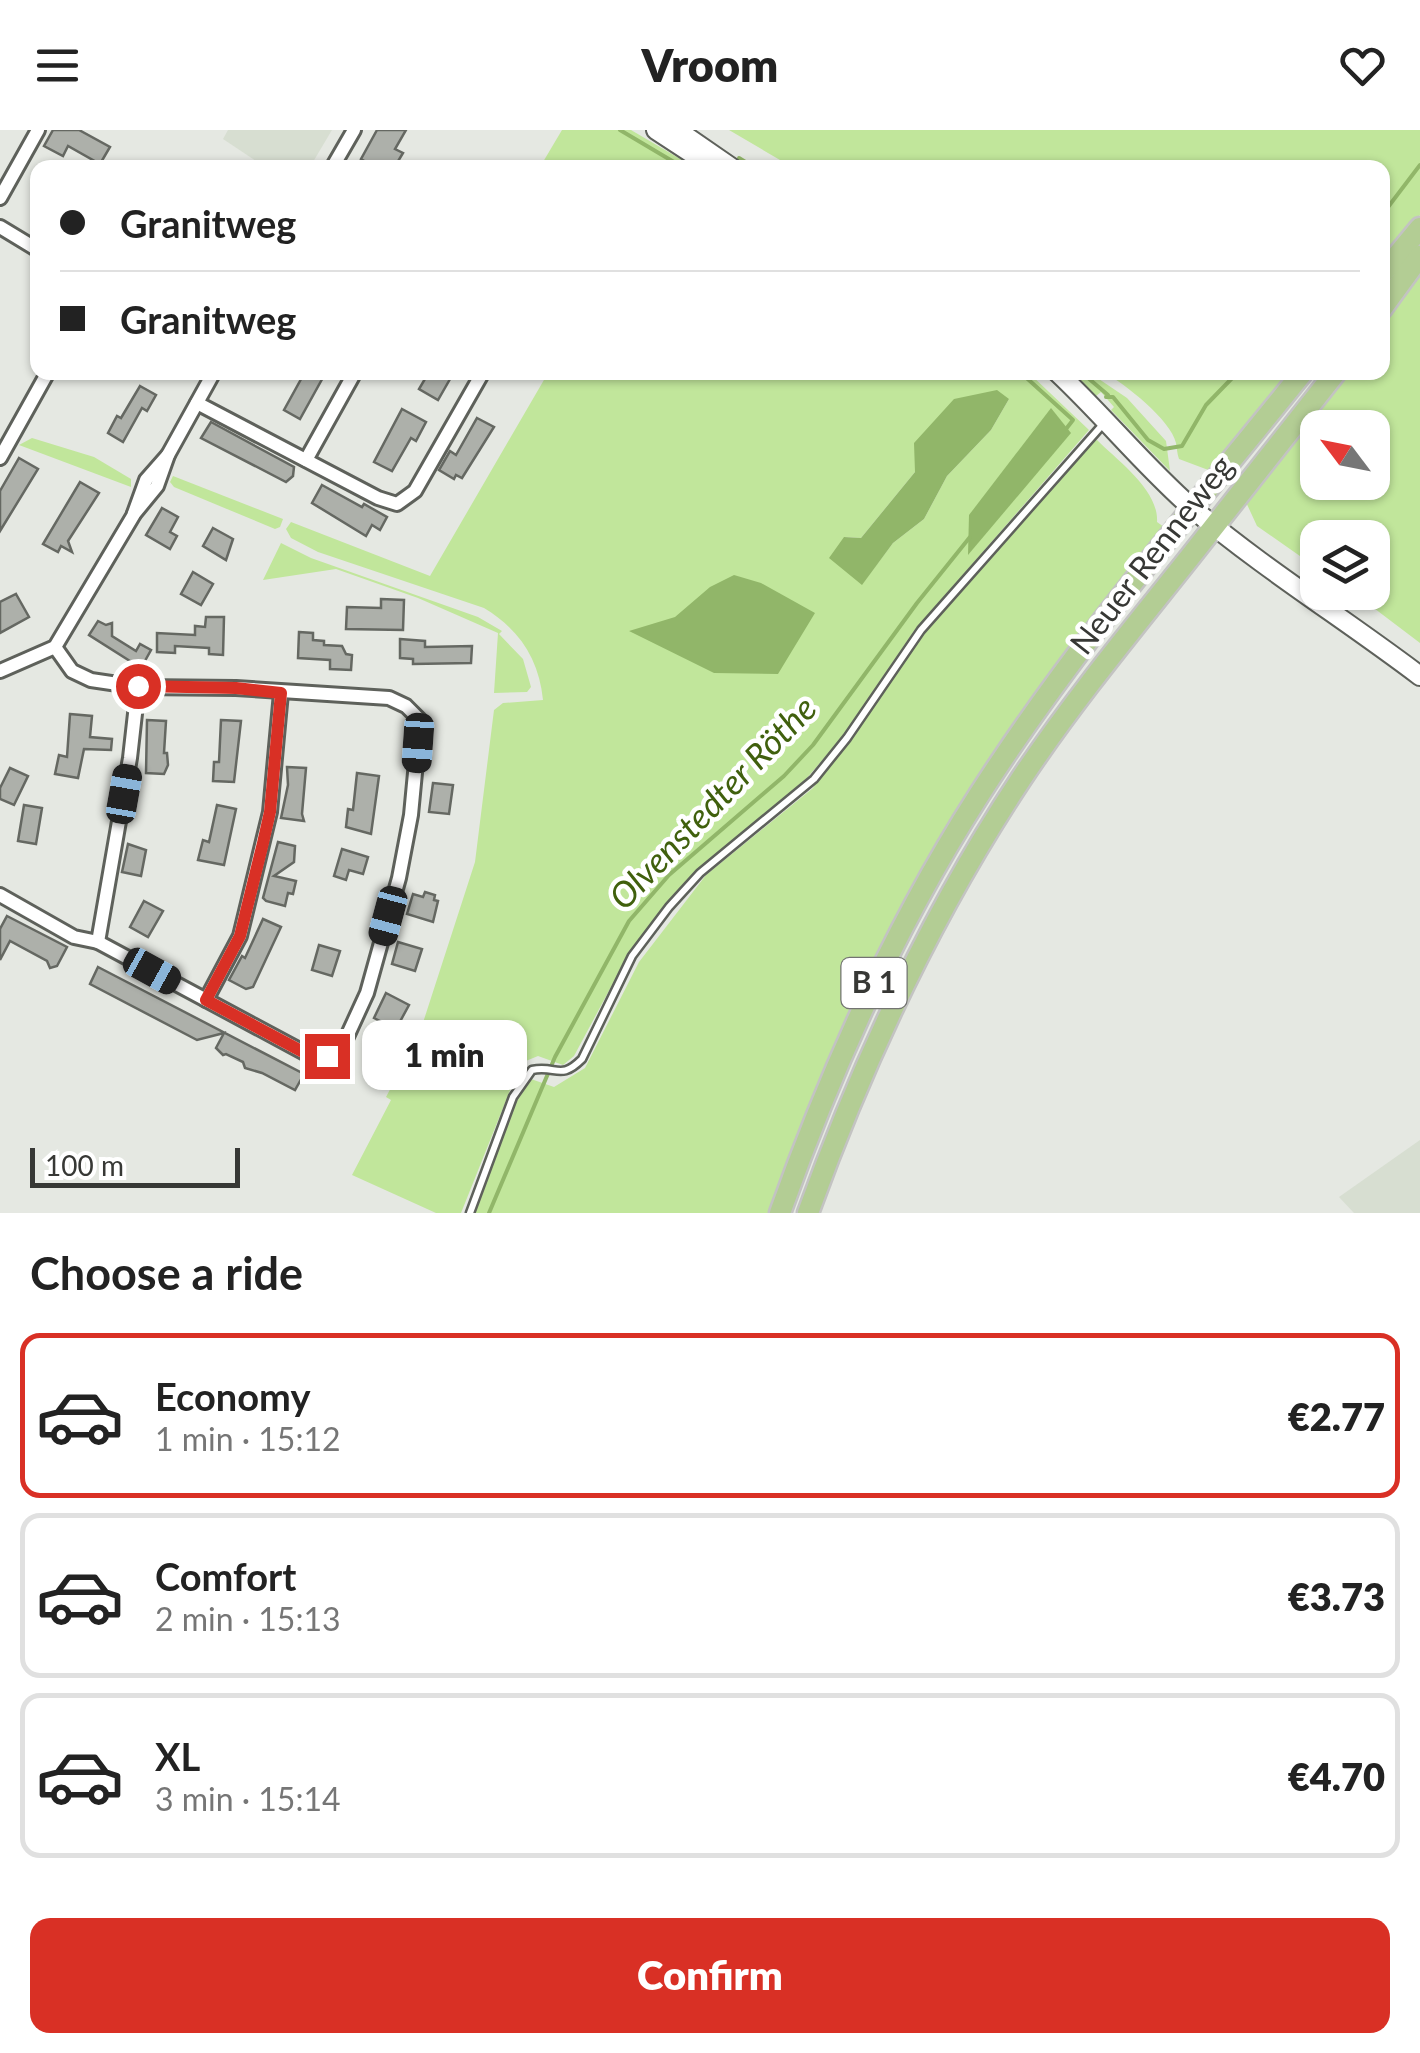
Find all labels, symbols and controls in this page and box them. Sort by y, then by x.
icon: menu [30,38,85,93]
text: Vroom [642,38,778,92]
icon: heart [1335,38,1390,93]
text: Granitweg [120,200,296,246]
text: Granitweg [120,296,296,342]
north arrow [1300,410,1390,500]
map controls [1300,410,1390,610]
street label: Neuer Renneweg [1061,447,1241,661]
button: layers [1300,520,1390,610]
route start [116,664,161,709]
water label: Olvenstedter Röthe [599,686,824,917]
car [401,712,435,774]
car [104,762,144,826]
car [366,883,410,949]
car [118,943,186,999]
road number: B 1 [842,958,906,1008]
callout: 1 min [362,1021,527,1091]
route end [305,1034,350,1079]
text: 1 min [405,1035,484,1074]
scale bar [30,1143,240,1188]
text: 100 m [45,1148,124,1182]
text: Choose a ride [30,1246,303,1300]
icon: car [35,1371,125,1461]
text: Economy [155,1373,310,1419]
text: €2.77 [1288,1393,1385,1439]
text: 1 min · 15:12 [155,1419,341,1458]
icon: car [35,1551,125,1641]
text: Comfort [155,1553,296,1599]
text: €3.73 [1288,1573,1385,1619]
text: 2 min · 15:13 [155,1599,341,1638]
icon: car [35,1731,125,1821]
text: XL [155,1733,200,1779]
text: €4.70 [1288,1753,1385,1799]
text: 3 min · 15:14 [155,1779,341,1818]
button: Confirm [30,1918,1390,2033]

